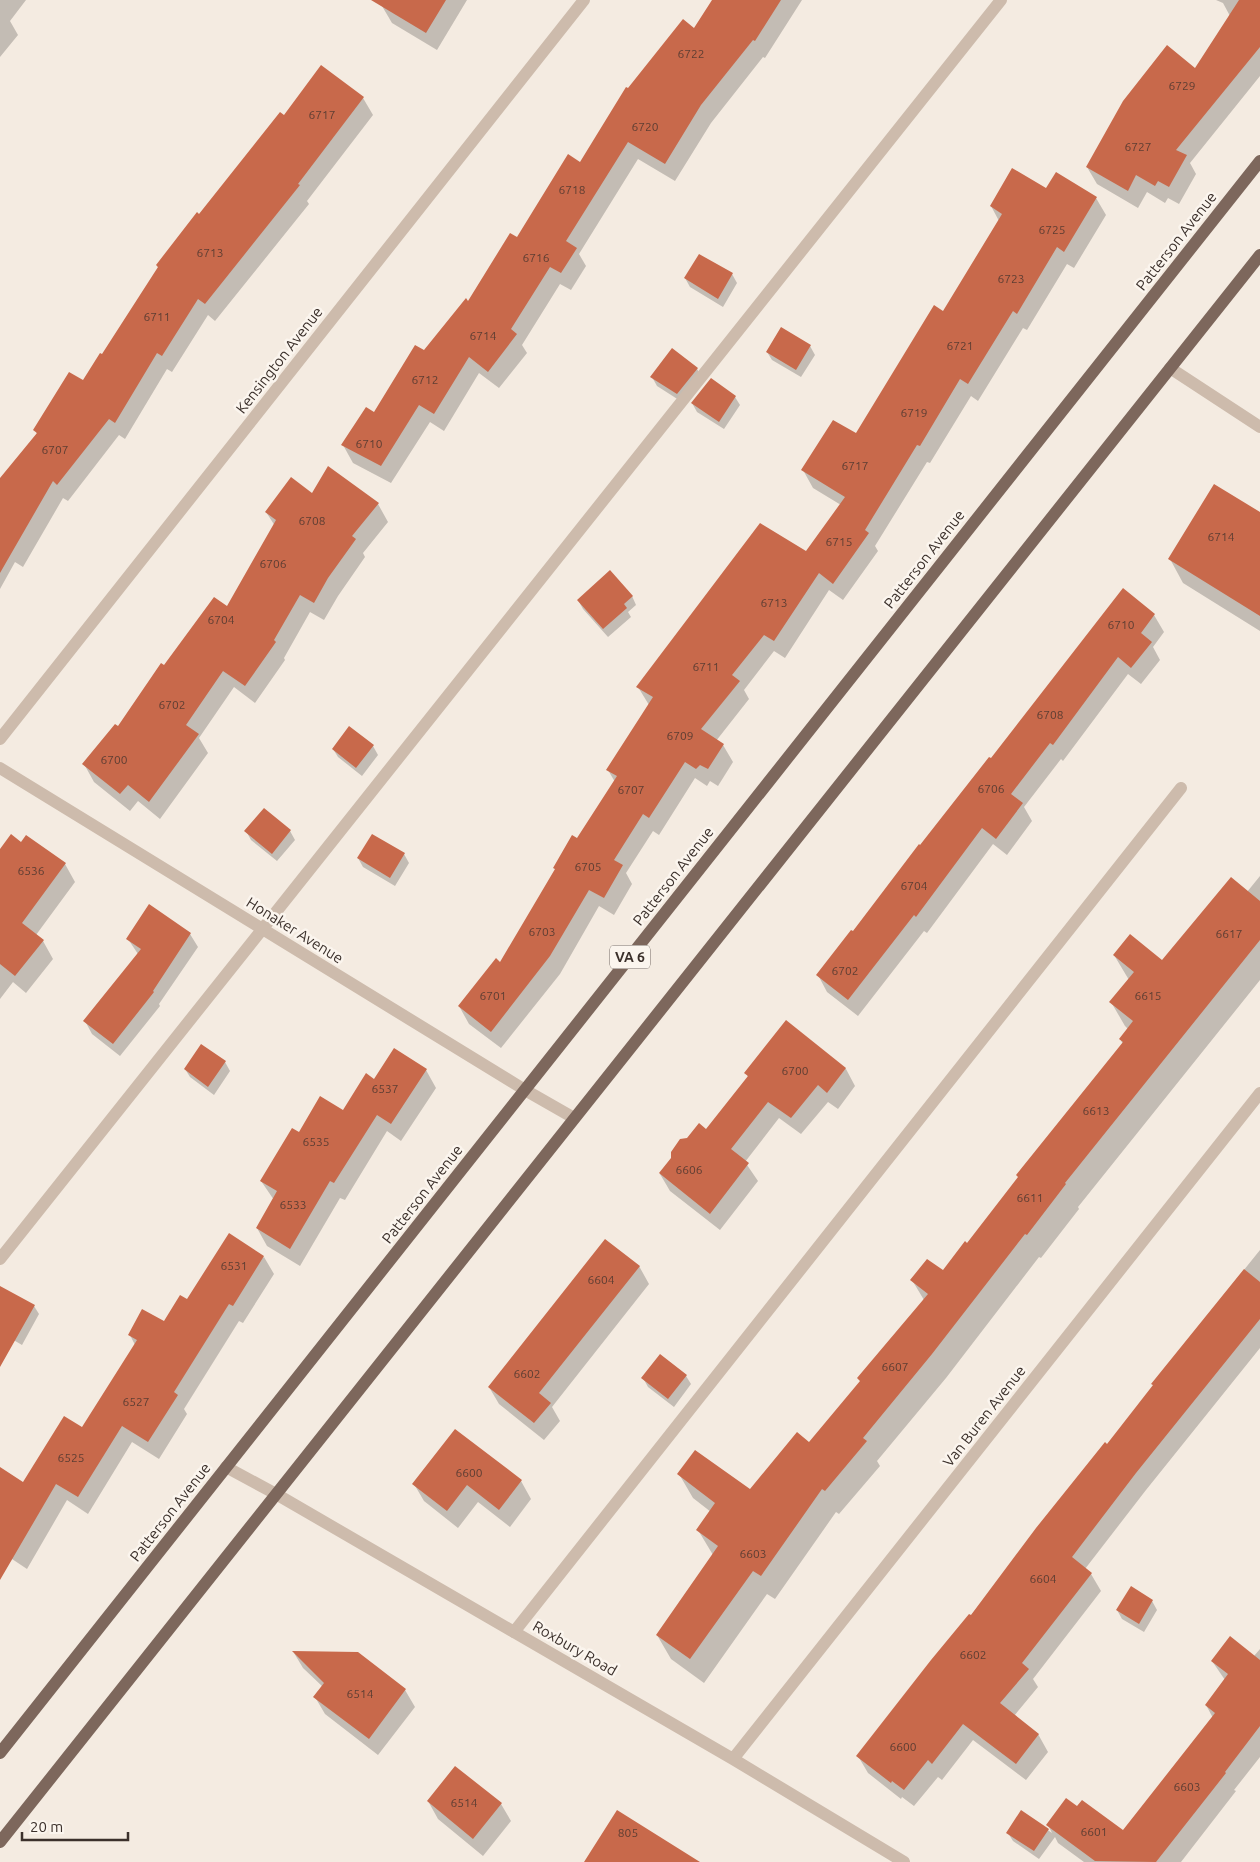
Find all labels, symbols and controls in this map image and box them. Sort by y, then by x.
house number: 6722 [677,47,705,60]
house number: 6729 [1168,79,1196,92]
house number: 6717 [308,108,336,121]
house number: 6720 [631,120,659,133]
house number: 6727 [1124,140,1152,153]
house number: 6718 [558,183,586,196]
street label: Patterson Avenue [1132,188,1220,294]
house number: 6725 [1038,223,1066,236]
house number: 6713 [196,246,224,259]
house number: 6716 [522,251,550,264]
house number: 6723 [997,272,1025,285]
street label: Kensington Avenue [232,303,326,417]
house number: 6711 [143,310,171,323]
house number: 6714 [469,329,497,342]
house number: 6721 [946,339,974,352]
house number: 6712 [411,373,439,386]
house number: 6719 [900,406,928,419]
house number: 6710 [355,437,383,450]
house number: 6707 [41,443,69,456]
house number: 6717 [841,459,869,472]
street label: Patterson Avenue [880,506,968,612]
house number: 6708 [298,514,326,527]
house number: 6714 [1207,530,1235,543]
house number: 6715 [825,535,853,548]
house number: 6706 [259,557,287,570]
house number: 6713 [760,596,788,609]
house number: 6704 [207,613,235,626]
house number: 6710 [1107,618,1135,631]
house number: 6711 [692,660,720,673]
house number: 6702 [158,698,186,711]
house number: 6708 [1036,708,1064,721]
house number: 6709 [666,729,694,742]
house number: 6700 [100,753,128,766]
house number: 6706 [977,782,1005,795]
house number: 6707 [617,783,645,796]
street label: Patterson Avenue [629,823,717,929]
house number: 6705 [574,860,602,873]
house number: 6536 [17,864,45,877]
house number: 6704 [900,879,928,892]
street label: Honaker Avenue [244,893,346,967]
house number: 6703 [528,925,556,938]
house number: 6617 [1215,927,1243,940]
road number: VA 6 [610,946,650,969]
house number: 6702 [831,964,859,977]
house number: 6701 [479,989,507,1002]
house number: 6615 [1134,989,1162,1002]
house number: 6700 [781,1064,809,1077]
house number: 6537 [371,1082,399,1095]
house number: 6613 [1082,1104,1110,1117]
house number: 6535 [302,1135,330,1148]
street label: Patterson Avenue [378,1141,466,1247]
house number: 6606 [675,1163,703,1176]
house number: 6611 [1016,1191,1044,1204]
house number: 6533 [279,1198,307,1211]
house number: 6531 [220,1259,248,1272]
house number: 6604 [587,1273,615,1286]
house number: 6607 [881,1360,909,1373]
street label: Van Buren Avenue [939,1362,1029,1470]
house number: 6602 [513,1367,541,1380]
house number: 6527 [122,1395,150,1408]
house number: 6525 [57,1451,85,1464]
street label: Patterson Avenue [126,1459,214,1565]
house number: 6600 [455,1466,483,1479]
house number: 6603 [739,1547,767,1560]
house number: 6604 [1029,1572,1057,1585]
street label: Roxbury Road [530,1617,620,1679]
house number: 6602 [959,1648,987,1661]
house number: 6514 [346,1687,374,1700]
house number: 6600 [889,1740,917,1753]
house number: 6603 [1173,1780,1201,1793]
house number: 6514 [450,1796,478,1809]
scale bar [22,1810,129,1842]
text: 20 m [30,1818,63,1835]
house number: 6601 [1080,1825,1108,1838]
house number: 805 [618,1826,638,1839]

